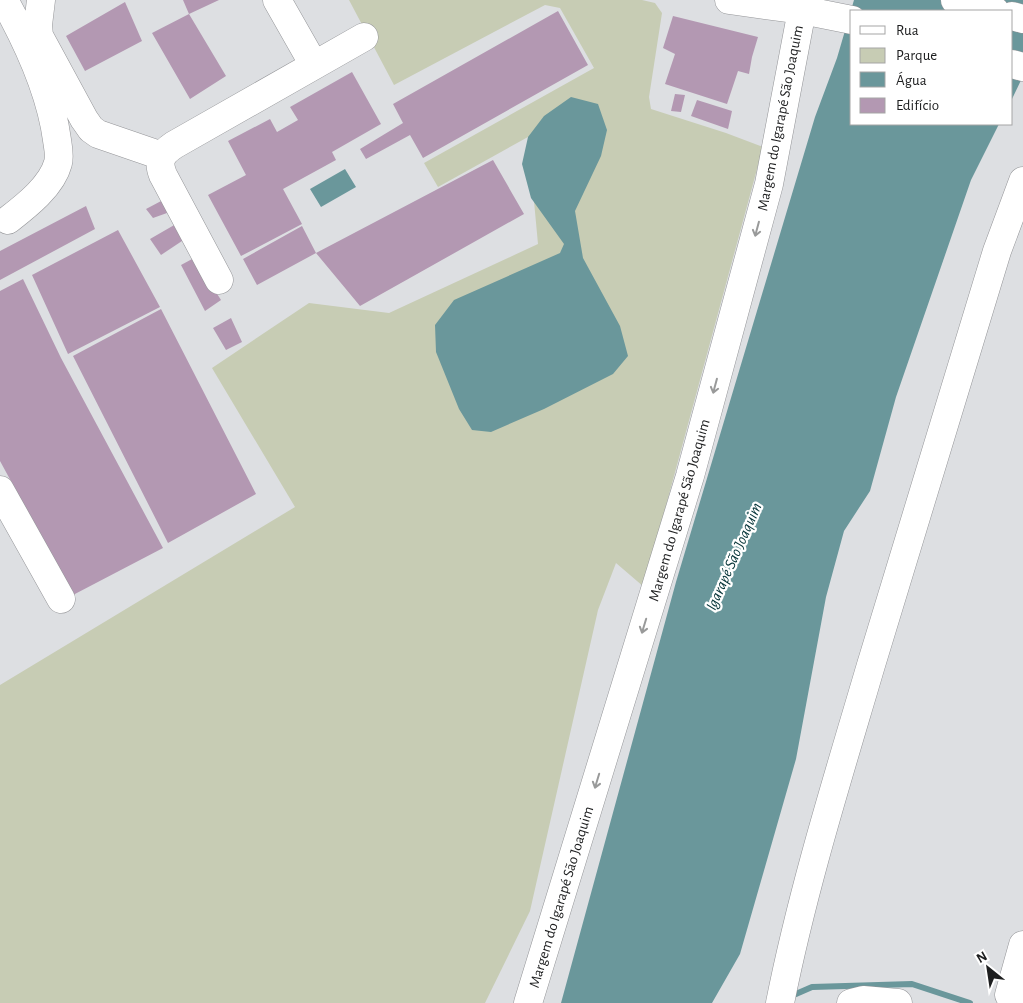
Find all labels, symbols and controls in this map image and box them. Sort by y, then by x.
legend [850,10,1013,125]
text: Rua [896,23,919,38]
street label: Margem do Igarapé São Joaquim [755,24,806,212]
text: Parque [896,48,937,63]
text: Água [896,71,927,88]
text: Edifício [896,98,939,113]
one-way arrow [752,220,762,236]
one-way arrow [710,377,719,393]
street label: Margem do Igarapé São Joaquim [646,417,713,603]
water label: Igarapé São Joaquim [703,500,766,613]
one-way arrow [639,617,649,633]
one-way arrow [591,773,601,789]
street label: Margem do Igarapé São Joaquim [527,805,596,990]
north arrow [963,943,1013,993]
text: N [974,949,990,966]

